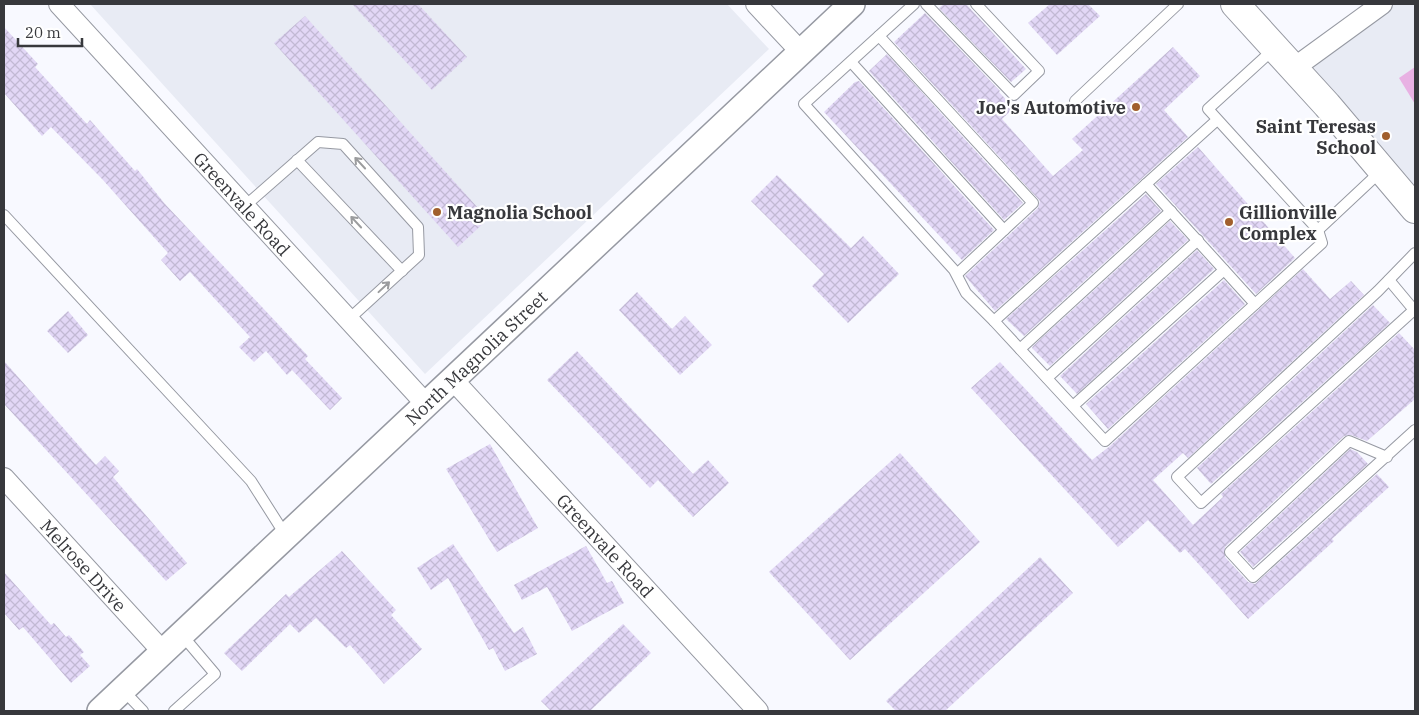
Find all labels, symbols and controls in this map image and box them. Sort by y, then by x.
scale bar [18,15,81,47]
text: 20 m [25,23,61,42]
place label: Joe's Automotive [976,96,1126,119]
marker: Joe's Automotive [1130,101,1142,113]
place label: Saint Teresas School [1256,115,1376,159]
marker: Saint Teresas School [1380,130,1392,142]
street label: Greenvale Road [189,147,296,260]
one-way arrow [354,156,366,169]
place label: Magnolia School [447,201,592,224]
place label: Gillionville Complex [1239,201,1337,245]
marker: Magnolia School [431,206,443,218]
one-way arrow [350,216,362,229]
marker: Gillionville Complex [1223,216,1235,228]
one-way arrow [377,281,390,293]
street label: North Magnolia Street [400,285,552,430]
street label: Greenvale Road [552,489,659,602]
street label: Melrose Drive [36,514,132,616]

